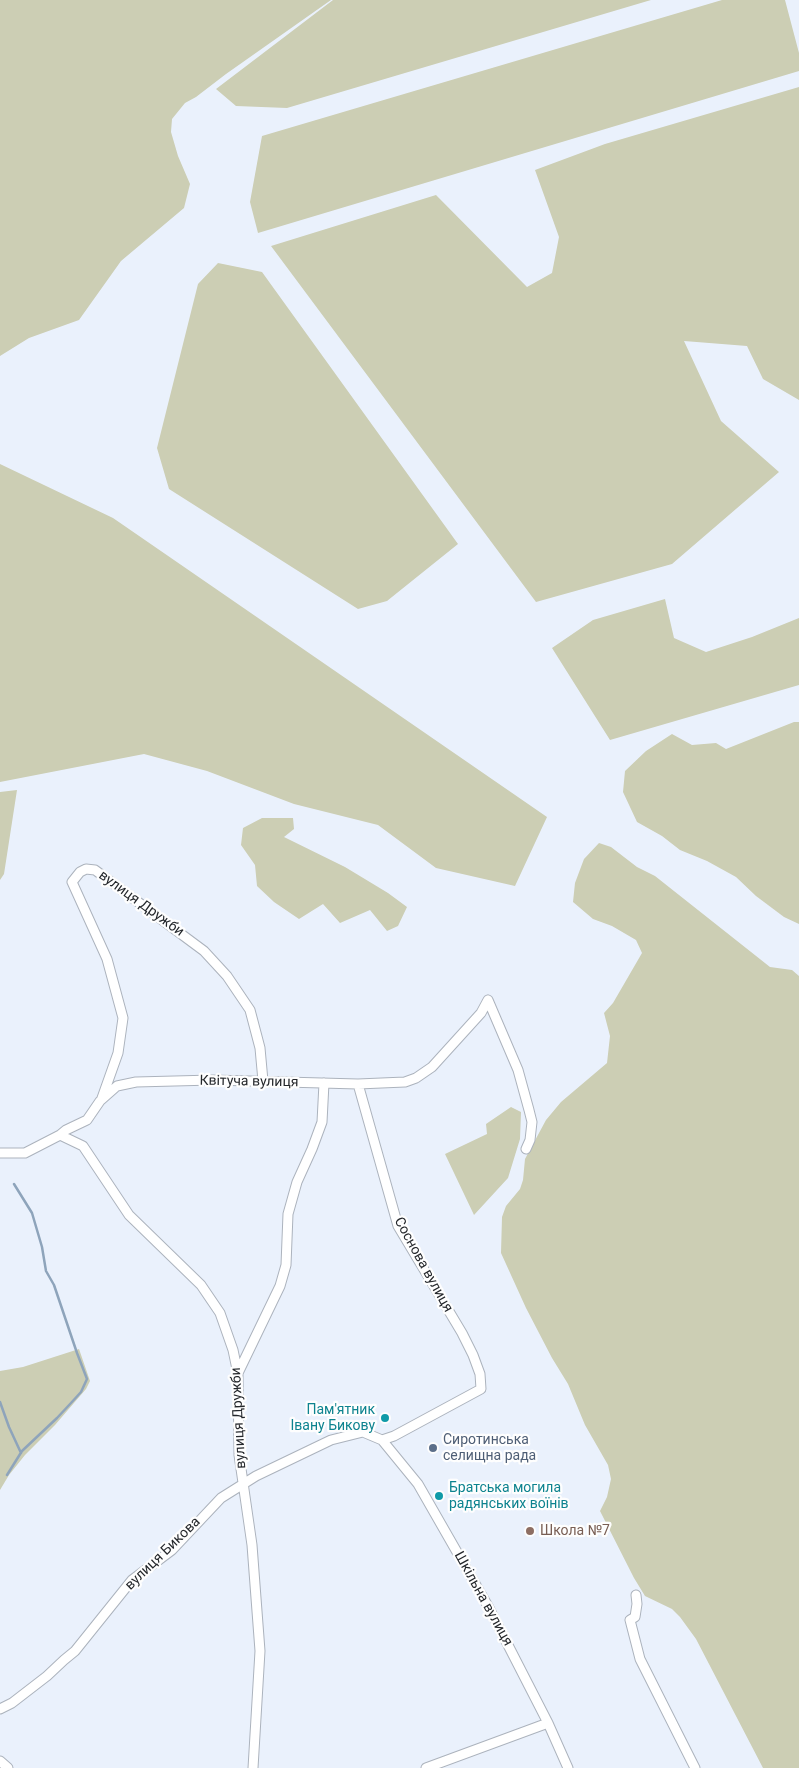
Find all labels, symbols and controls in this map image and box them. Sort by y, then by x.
street label: вулиця Дружби [95,867,187,941]
street label: Квітуча вулиця [199,1073,299,1091]
street label: Соснова вулиця [390,1215,456,1315]
street label: вулиця Дружби [228,1367,250,1469]
place label: Пам'ятник Івану Бикову [291,1402,375,1434]
marker: Пам'ятник Івану Бикову [379,1412,391,1424]
place label: Сиротинська селищна рада [443,1432,536,1464]
marker: Сиротинська селищна рада [427,1442,439,1454]
place label: Братська могила радянських воїнів [449,1480,569,1512]
marker: Братська могила радянських воїнів [433,1490,445,1502]
street label: вулиця Бикова [122,1514,204,1594]
place label: Школа №7 [540,1523,610,1539]
marker: Школа №7 [524,1525,536,1537]
street label: Шкільна вулиця [450,1549,516,1649]

